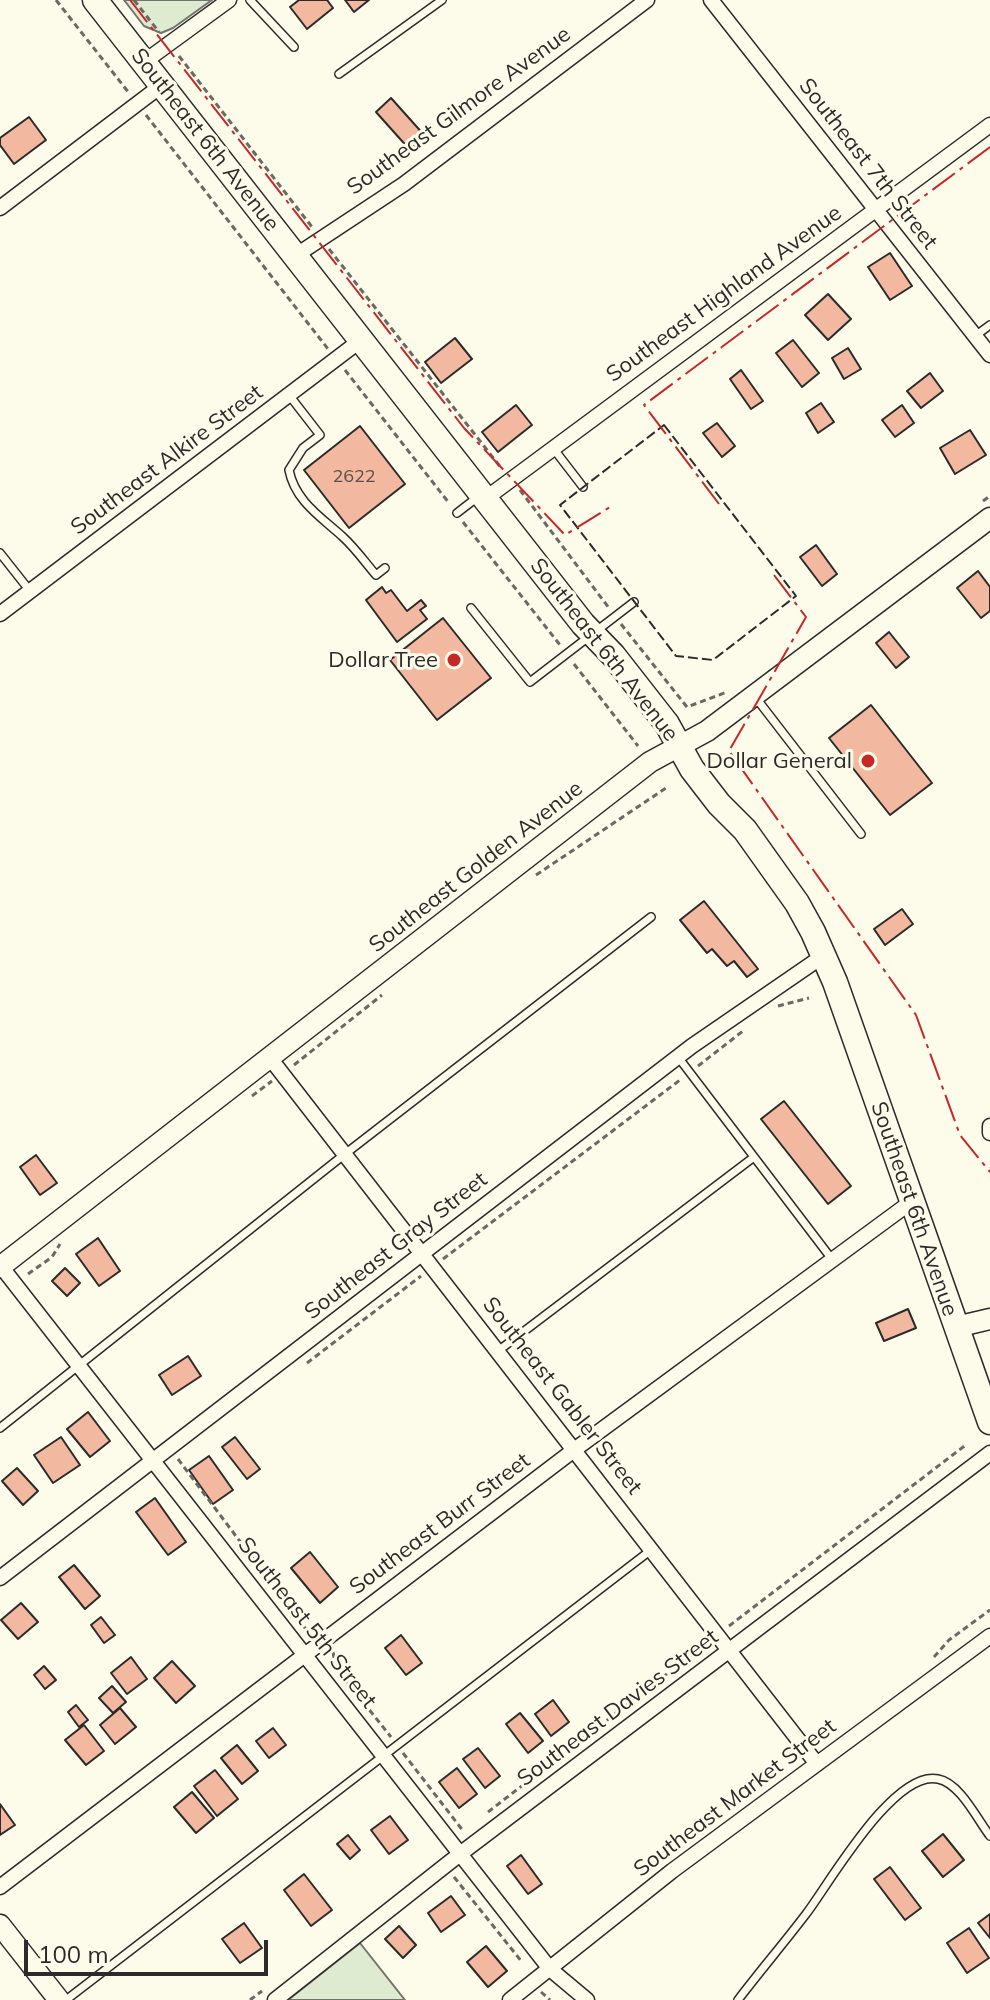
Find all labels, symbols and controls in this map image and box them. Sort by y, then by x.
street label: Southeast Gilmore Avenue [342,21,576,201]
street label: Southeast 6th Avenue [125,43,285,237]
street label: Southeast 7th Street [793,73,943,255]
street label: Southeast Highland Avenue [601,200,847,388]
street label: Southeast Alkire Street [66,379,268,541]
house number: 2622 [332,466,376,488]
street label: Southeast 6th Avenue [524,553,684,747]
place label: Dollar Tree [328,647,438,673]
marker: Dollar Tree [445,651,463,669]
place label: Dollar General [706,748,852,774]
marker: Dollar General [859,752,877,770]
street label: Southeast Golden Avenue [364,776,588,958]
street label: Southeast 6th Avenue [865,1098,963,1320]
street label: Southeast Gray Street [300,1167,492,1325]
street label: Southeast Gabler Street [477,1292,647,1500]
street label: Southeast Burr Street [345,1448,535,1600]
street label: Southeast 5th Street [232,1532,382,1714]
street label: Southeast Davies Street [512,1624,724,1792]
street label: Southeast Market Street [629,1713,841,1883]
scale bar [28,1924,272,1974]
text: 100 m [38,1939,109,1969]

